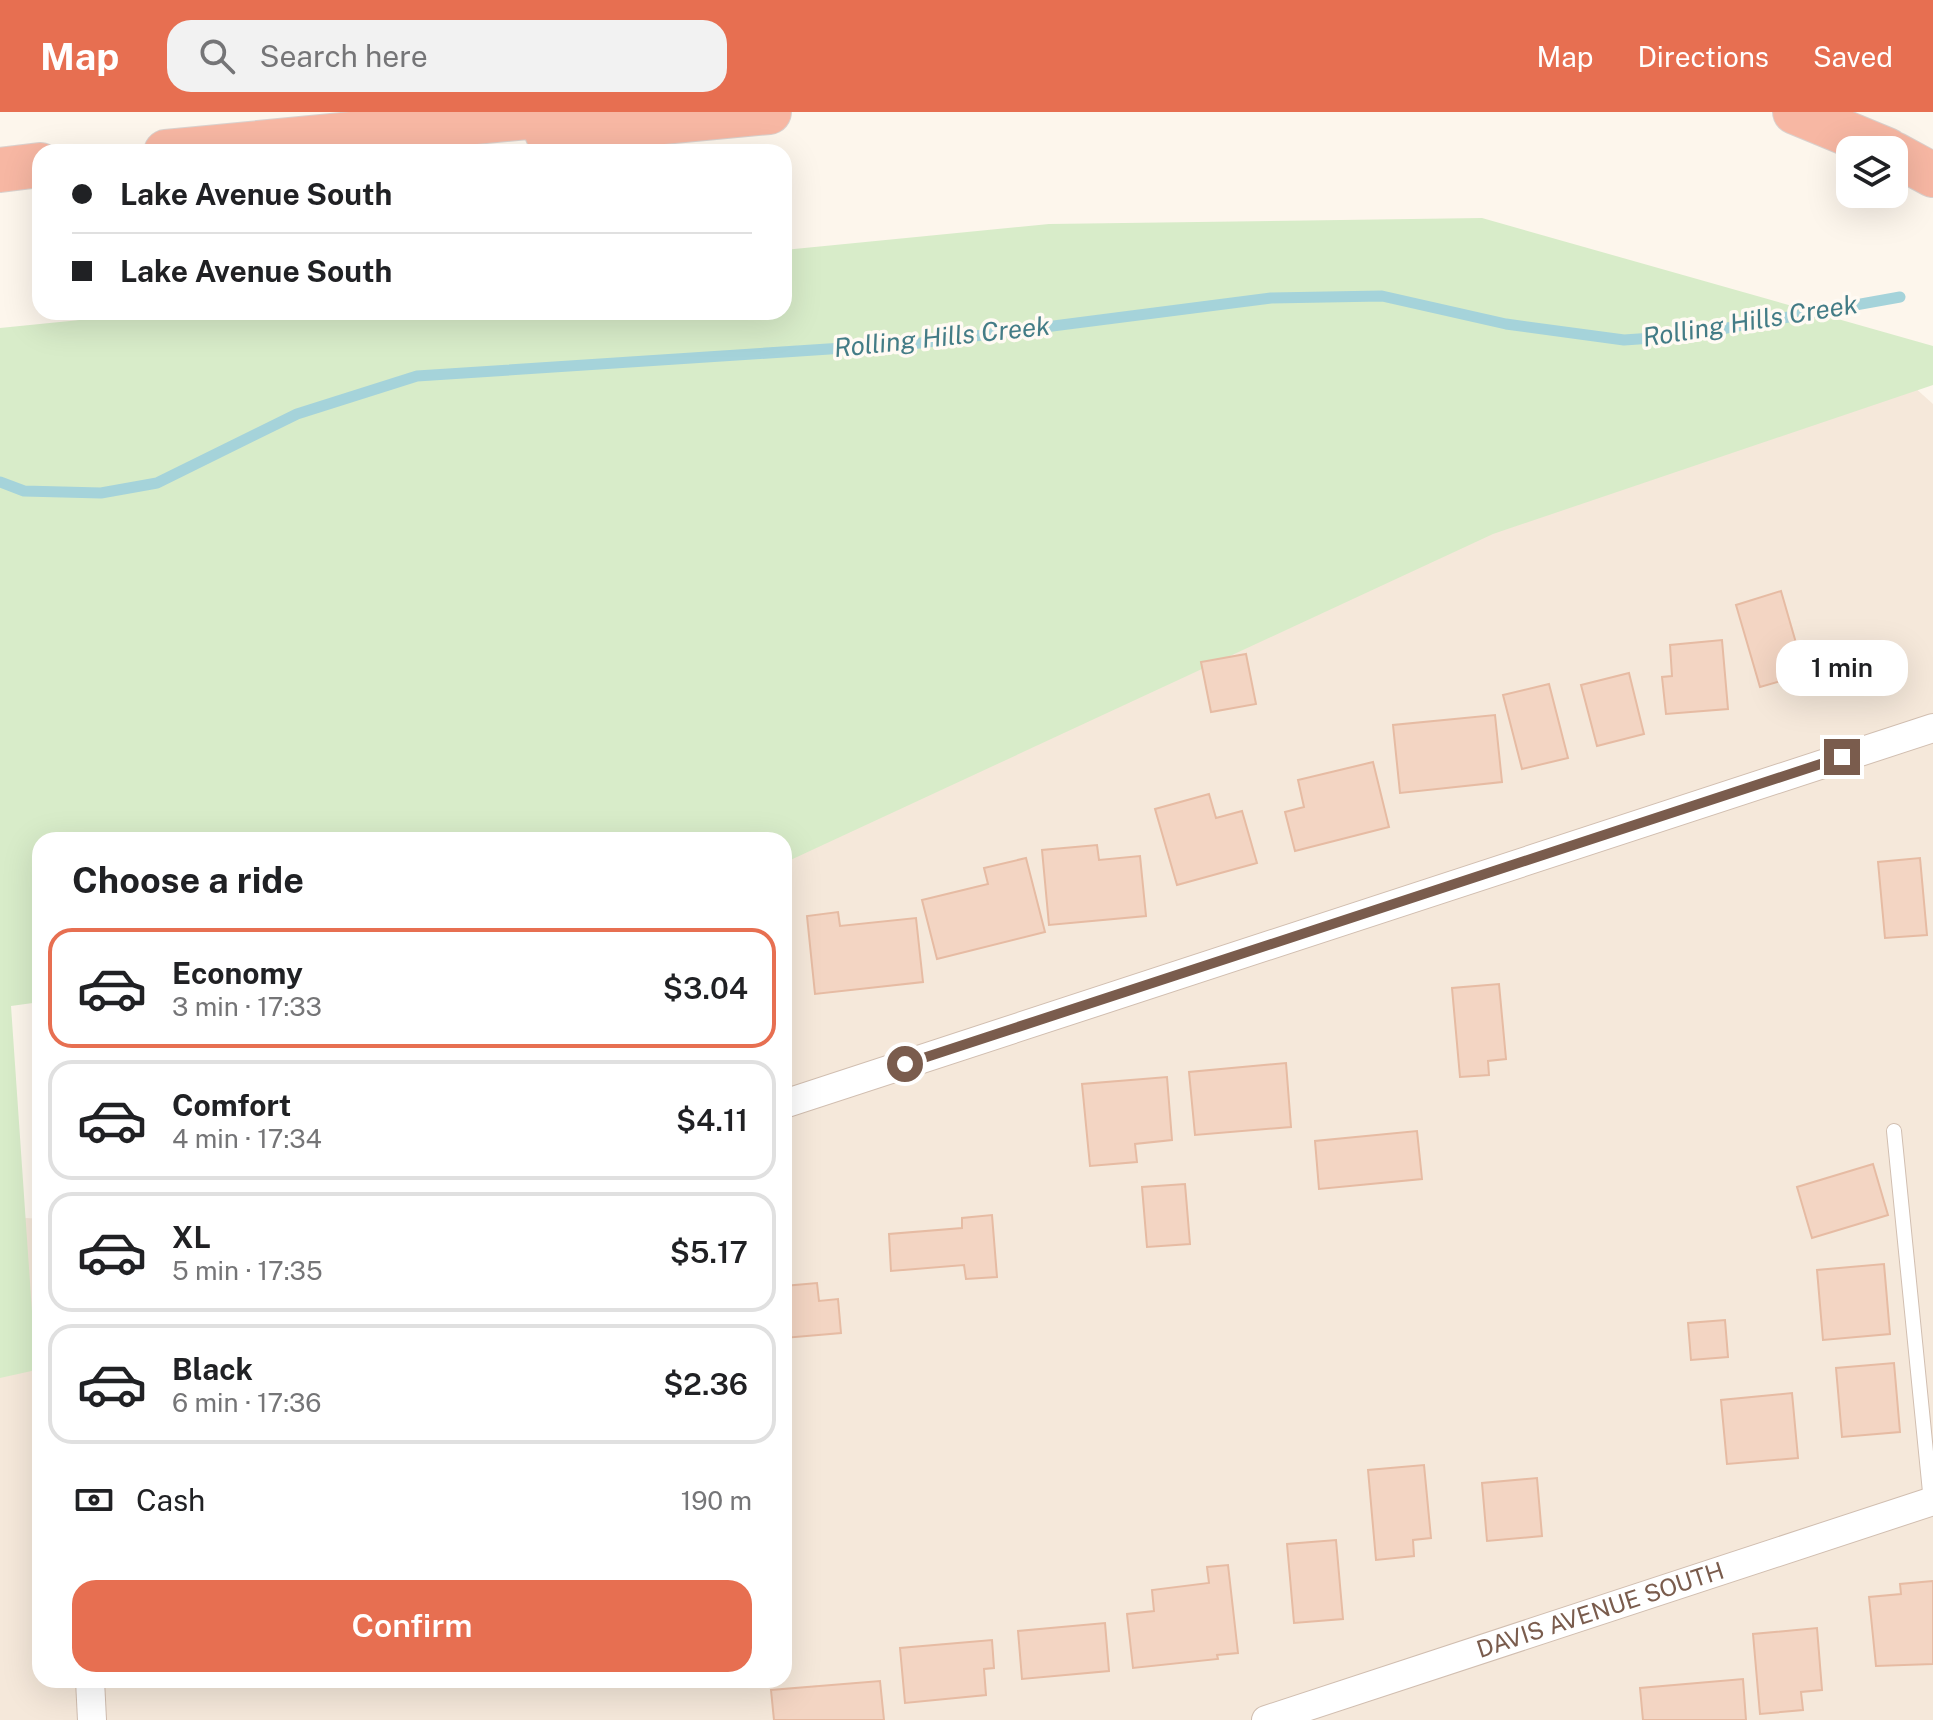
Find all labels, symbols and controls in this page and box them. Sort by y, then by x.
search box [167,20,727,92]
text: Map [40,34,119,79]
icon: search [195,34,239,78]
text: Search here [259,38,428,74]
text: Map [1537,40,1593,73]
text: Directions [1637,40,1769,73]
text: Saved [1813,40,1893,73]
map controls [1836,136,1908,208]
button: layers [1836,136,1908,208]
text: Lake Avenue South [120,176,392,212]
text: Lake Avenue South [120,253,392,289]
water label: Rolling Hills Creek [1640,288,1859,353]
water label: Rolling Hills Creek [832,310,1051,363]
callout: 1 min [1776,641,1908,697]
text: 1 min [1811,652,1873,683]
route end [1824,739,1860,775]
text: Choose a ride [72,859,304,901]
icon: car [76,952,148,1024]
text: Economy [172,955,303,991]
text: $3.04 [663,970,748,1006]
text: 3 min · 17:33 [172,991,322,1022]
route start [887,1046,923,1082]
icon: car [76,1084,148,1156]
text: Comfort [172,1087,291,1123]
text: $4.11 [676,1102,748,1138]
text: 4 min · 17:34 [172,1123,322,1154]
icon: car [76,1216,148,1288]
text: XL [172,1219,211,1255]
text: $5.17 [670,1234,748,1270]
text: 5 min · 17:35 [172,1255,323,1286]
icon: car [76,1348,148,1420]
text: Black [172,1351,253,1387]
text: $2.36 [663,1366,748,1402]
text: 6 min · 17:36 [172,1387,322,1418]
icon: cash [72,1478,116,1522]
text: Cash [136,1482,205,1518]
text: 190 m [681,1485,752,1516]
street label: DAVIS AVENUE SOUTH [1473,1556,1727,1663]
button: Confirm [72,1580,752,1672]

